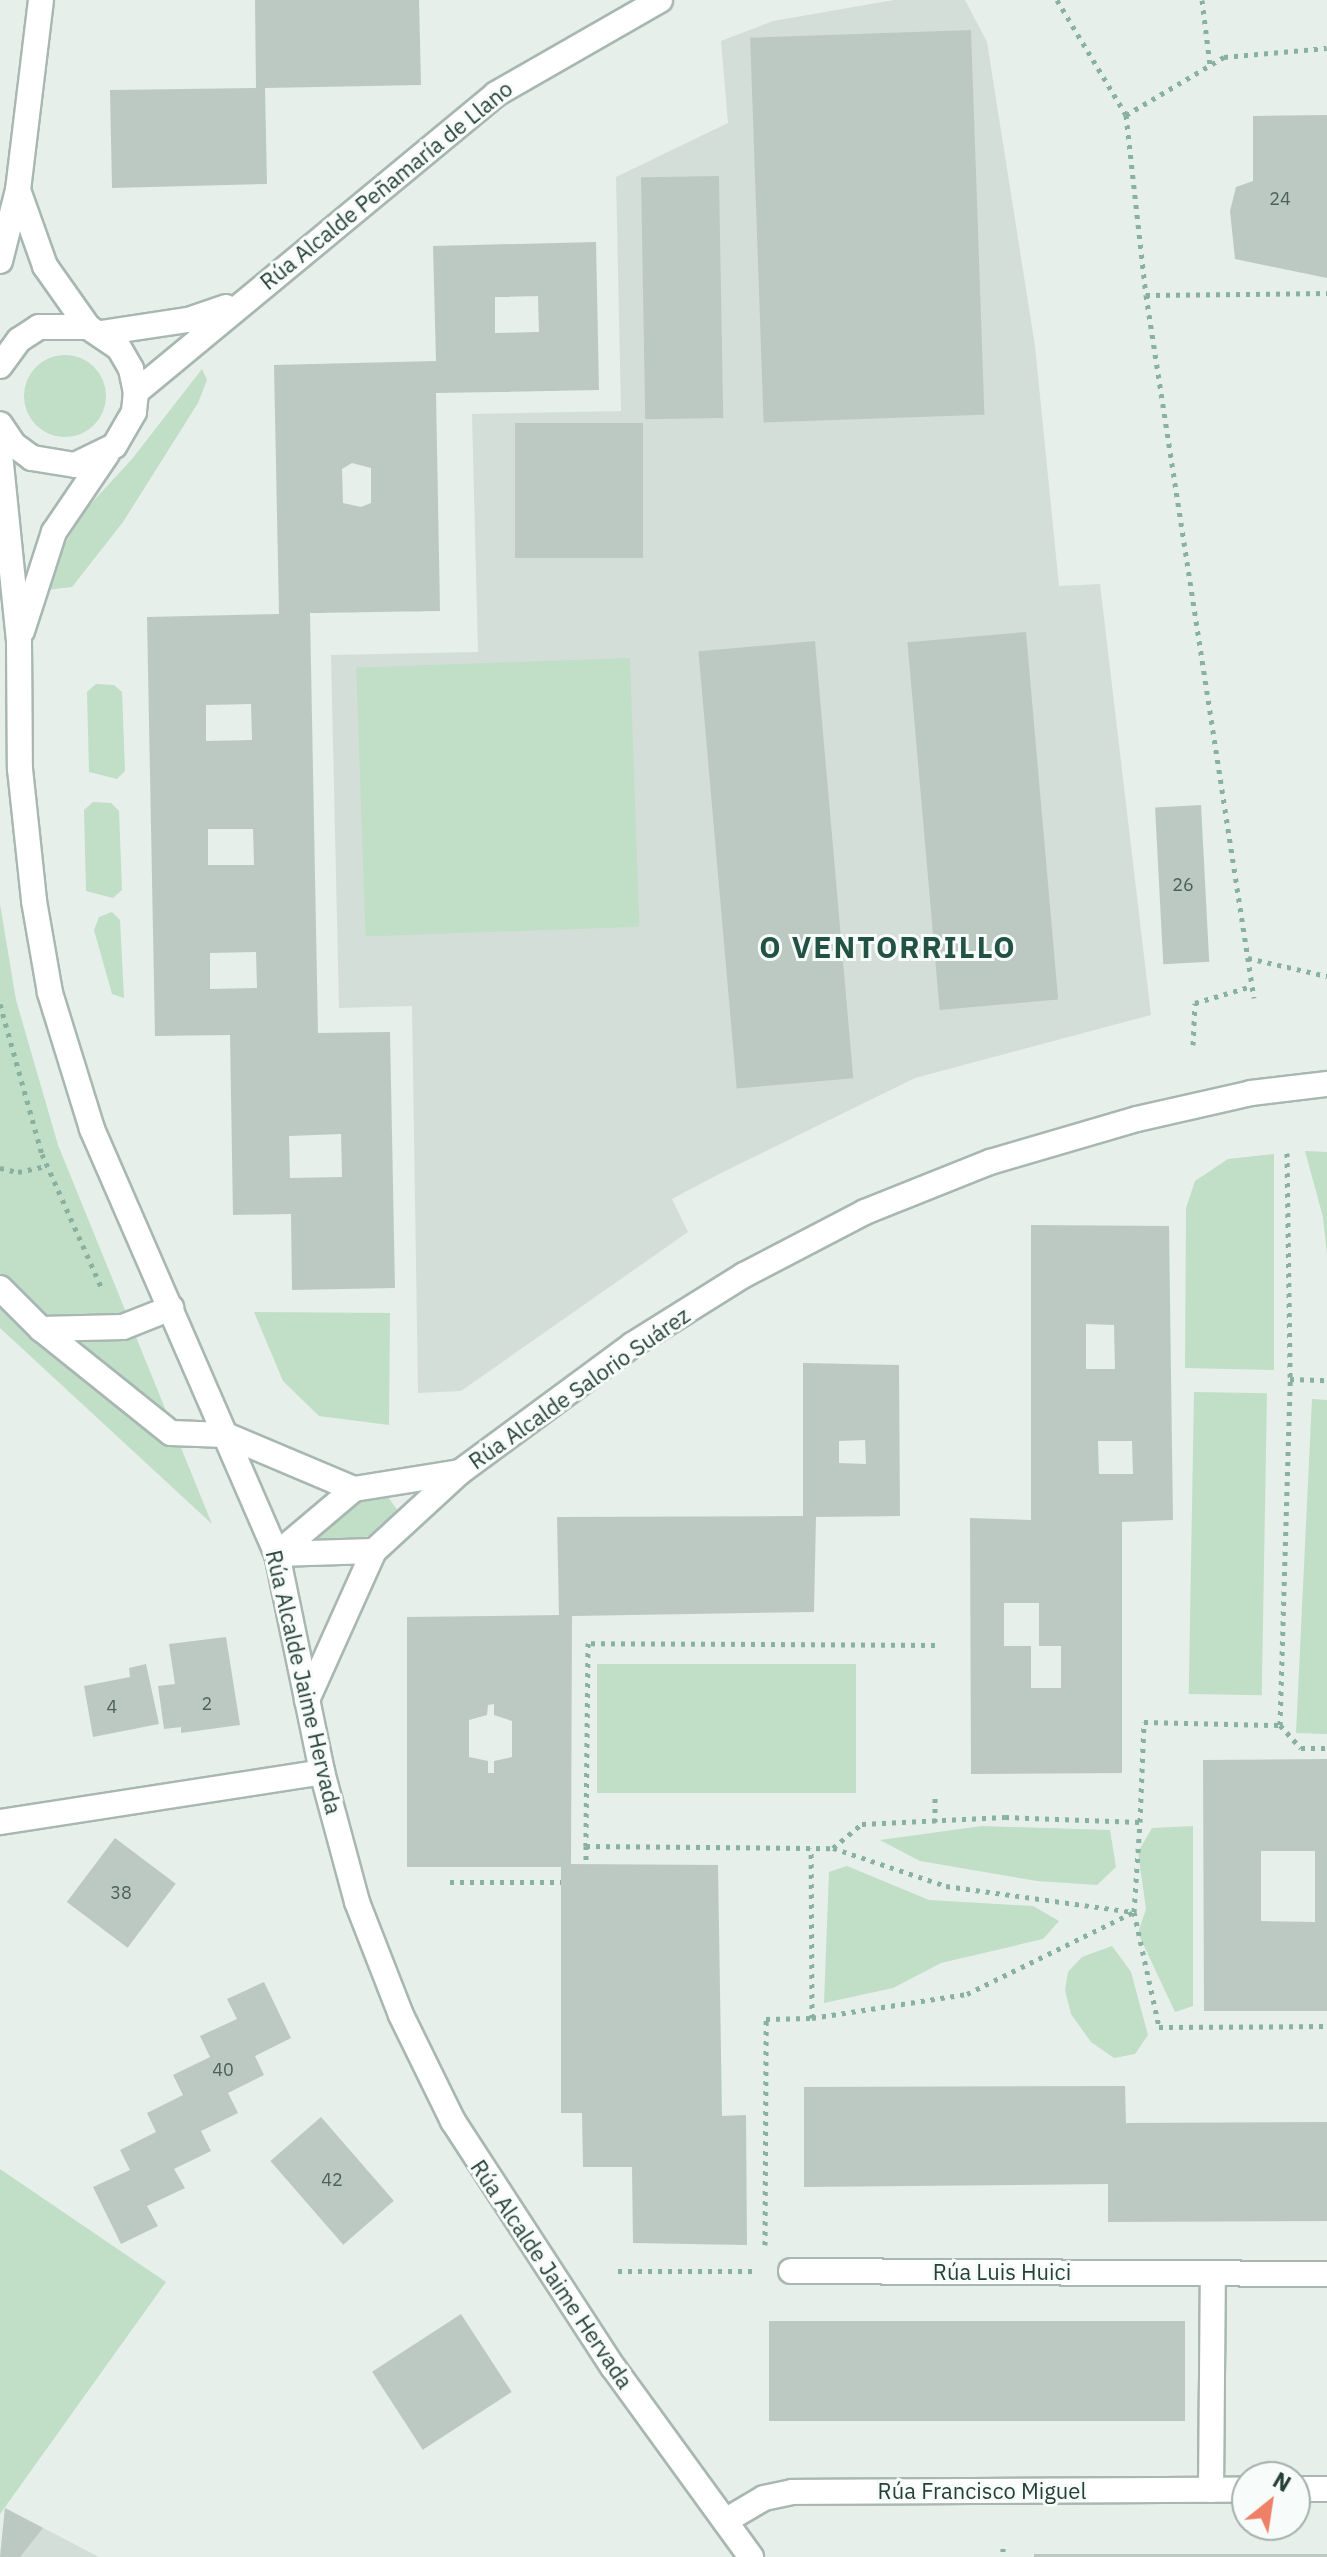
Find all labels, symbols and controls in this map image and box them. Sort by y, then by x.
street label: Rúa Alcalde Peñamaría de Llano [255,75,517,295]
house number: 24 [1269,188,1291,210]
house number: 26 [1172,874,1194,896]
district label: O VENTORRILLO [759,929,1017,965]
street label: Rúa Alcalde Salorio Suárez [463,1302,695,1474]
street label: Rúa Alcalde Jaime Hervada [261,1547,347,1817]
house number: 2 [202,1693,212,1715]
house number: 4 [107,1696,117,1718]
house number: 38 [110,1882,132,1904]
house number: 40 [212,2059,234,2081]
street label: Rúa Alcalde Jaime Hervada [466,2155,638,2393]
house number: 42 [321,2169,343,2191]
street label: Rúa Luis Huici [933,2259,1071,2285]
north arrow [1231,2461,1311,2541]
text: N [1268,2465,1296,2498]
street label: Rúa Francisco Miguel [878,2478,1086,2504]

